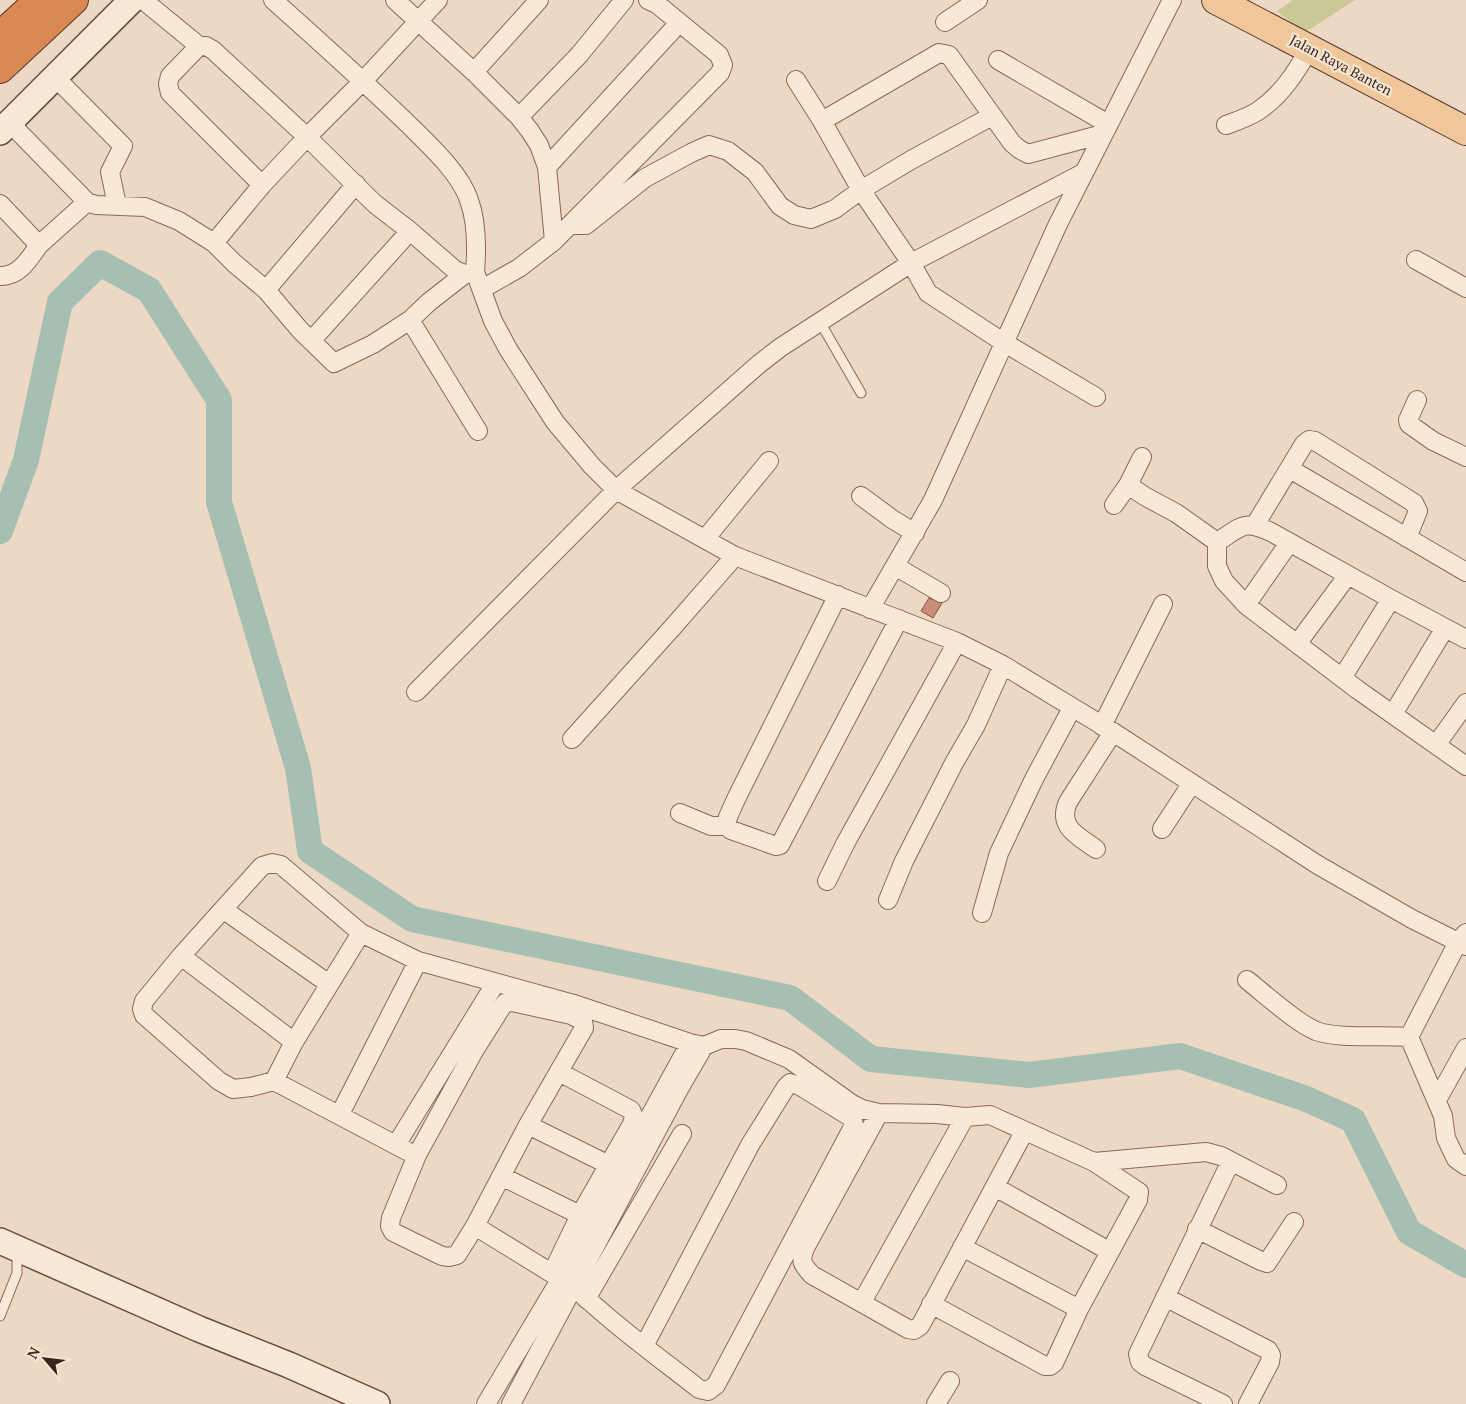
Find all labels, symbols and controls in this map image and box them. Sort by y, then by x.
street label: Jalan Raya Banten [1287,30,1396,100]
north arrow [20,1334,70,1384]
text: N [22,1343,44,1362]

